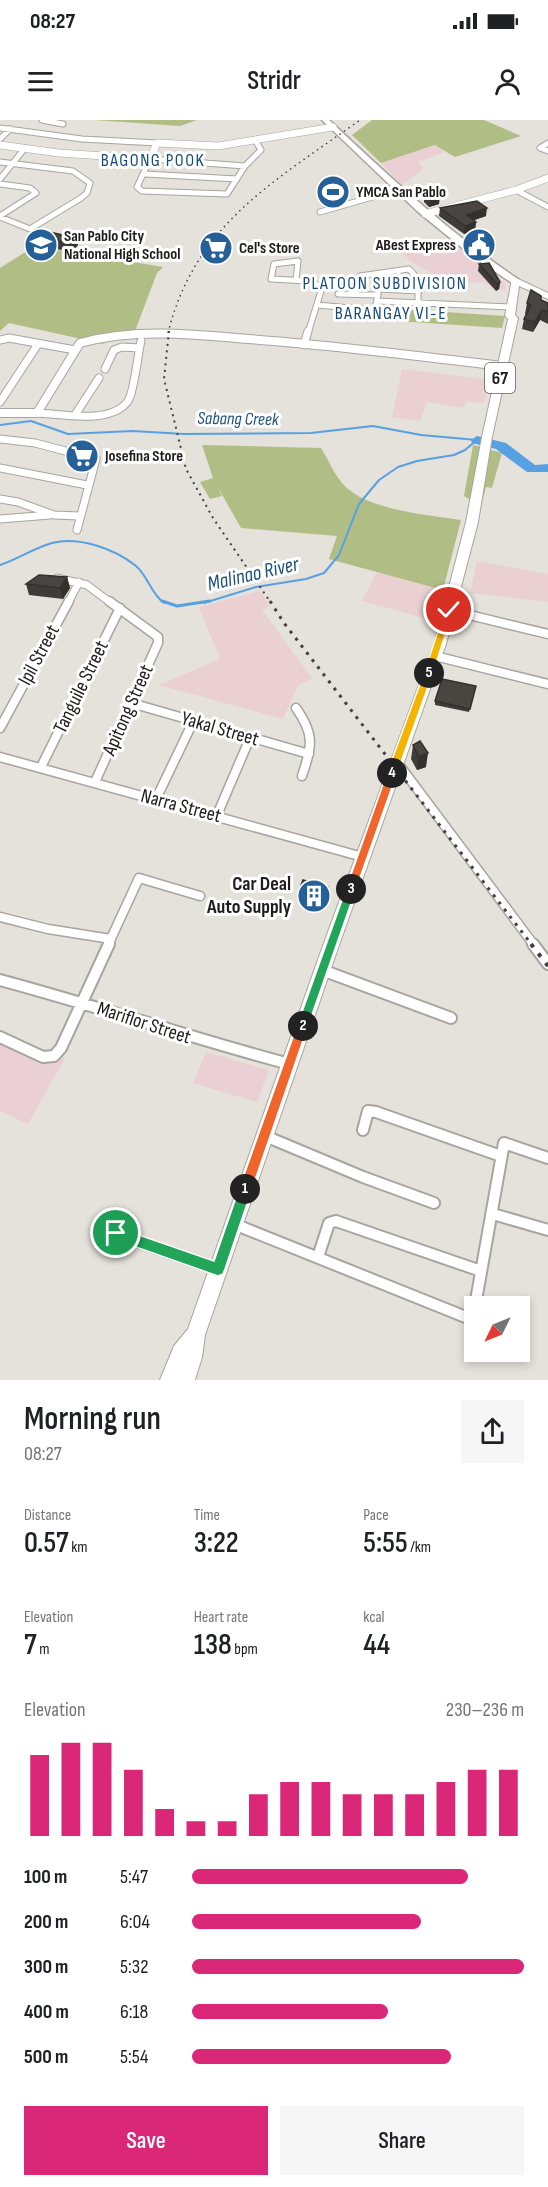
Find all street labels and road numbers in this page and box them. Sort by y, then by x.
road number: 67 [485,363,515,393]
street label: Ipil Street [13,621,65,689]
street label: Tanguile Street [48,637,114,737]
street label: Apitong Street [97,661,159,760]
street label: Yakal Street [178,706,262,752]
street label: Narra Street [138,784,224,828]
street label: Mariflor Street [94,997,194,1049]

